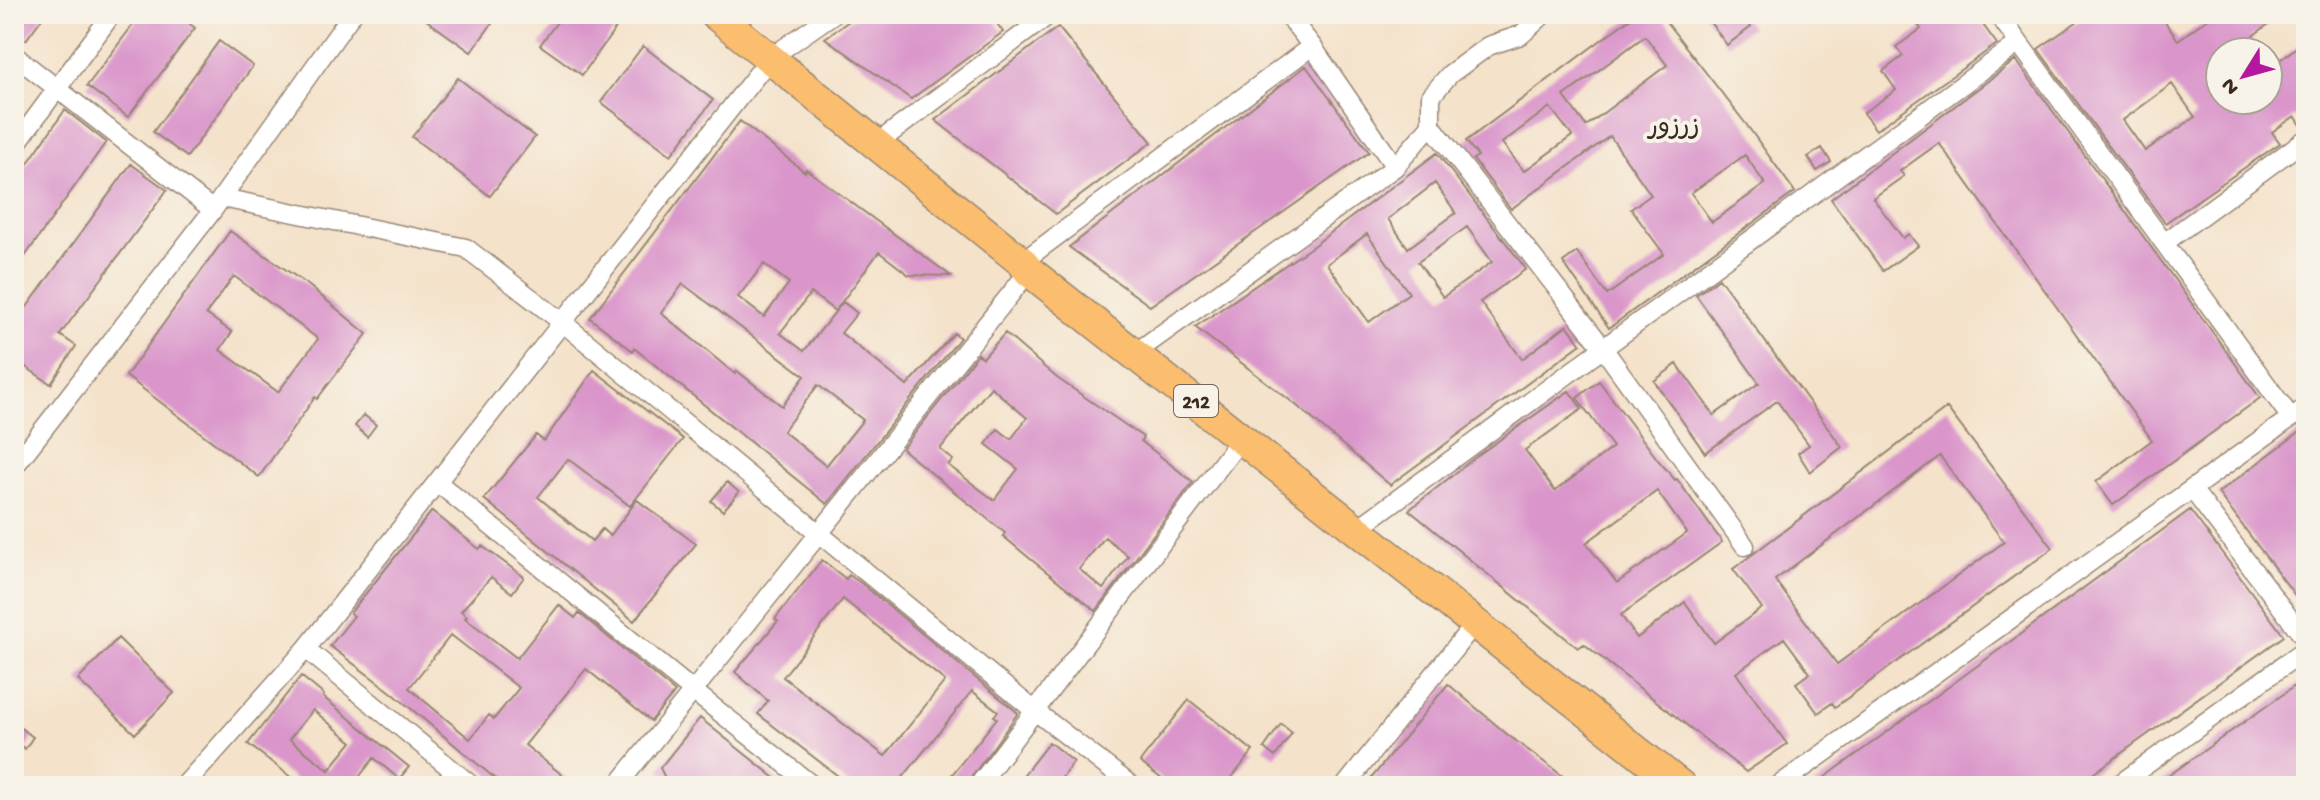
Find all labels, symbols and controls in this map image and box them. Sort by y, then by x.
north arrow [2204,36,2284,116]
text: N [2217,72,2246,99]
district label: زرزور [1646,113,1700,144]
road number: 212 [1174,385,1218,417]

